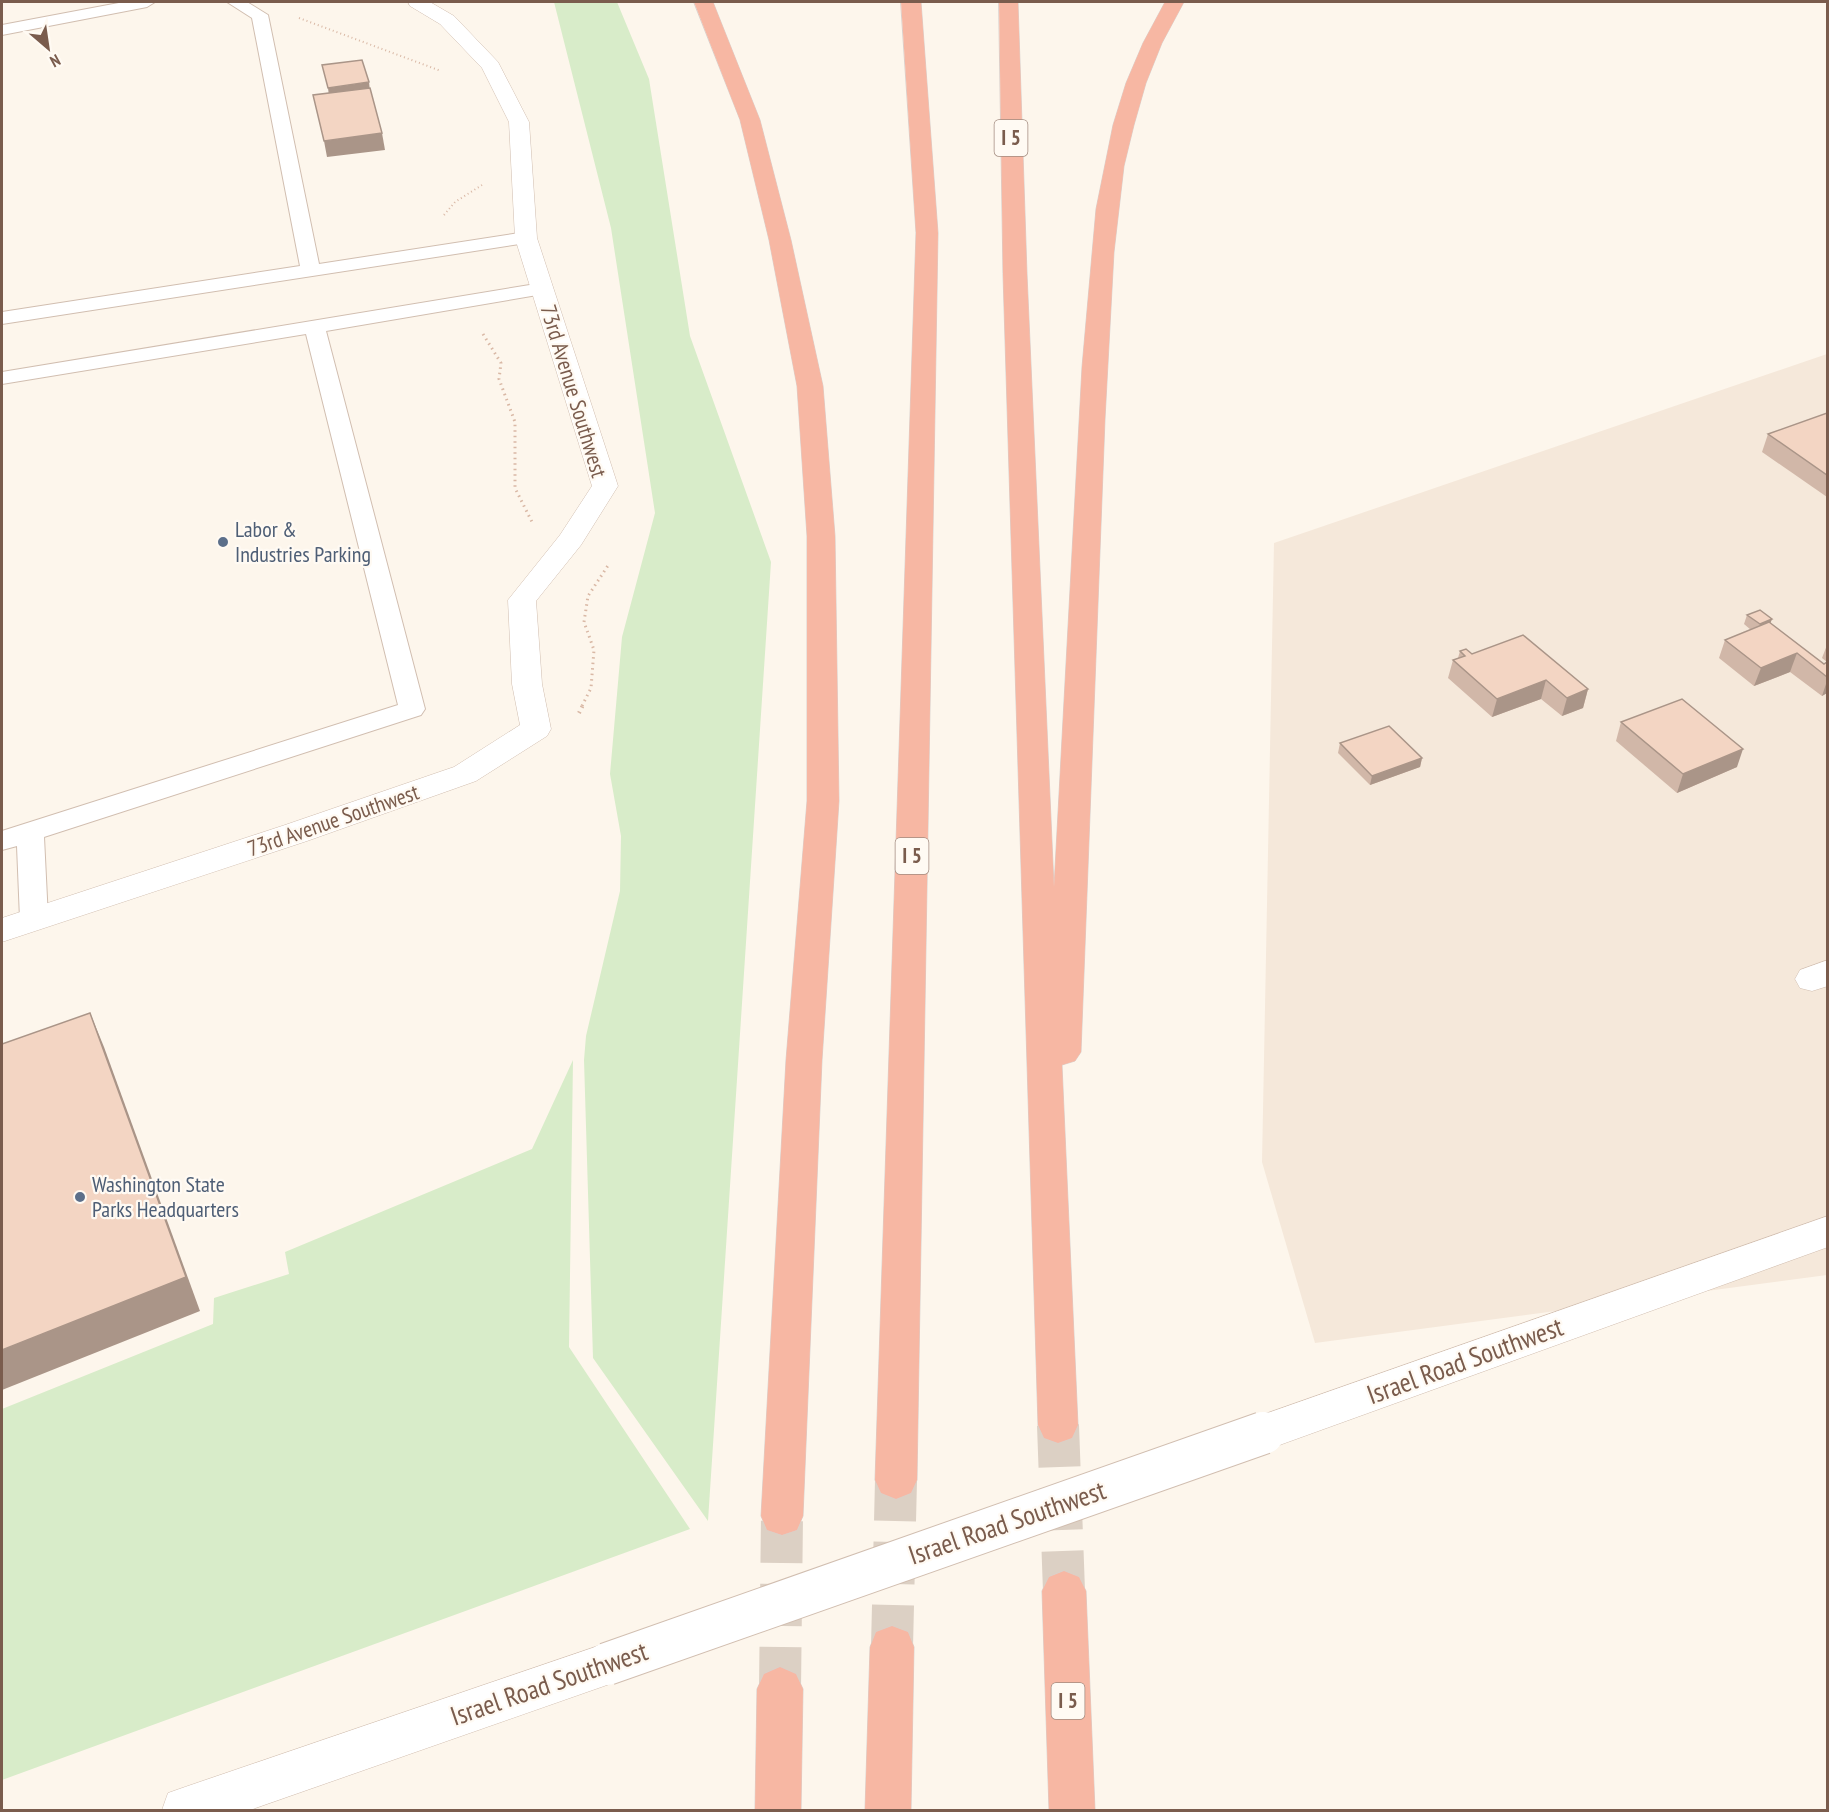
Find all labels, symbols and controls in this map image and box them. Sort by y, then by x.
north arrow [18,18,78,78]
text: N [47,50,64,72]
road number: I 5 [994,120,1028,156]
street label: 73rd Avenue Southwest [534,301,614,481]
place label: Labor & Industries Parking [235,515,371,568]
marker: Labor & Industries Parking [216,535,230,549]
street label: 73rd Avenue Southwest [244,778,422,862]
road number: I 5 [896,838,928,874]
place label: Washington State Parks Headquarters [92,1170,239,1223]
marker: Washington State Parks Headquarters [73,1190,87,1204]
street label: Israel Road Southwest [1362,1309,1568,1411]
street label: Israel Road Southwest [904,1472,1110,1572]
street label: Israel Road Southwest [446,1633,652,1733]
road number: I 5 [1052,1683,1084,1719]

